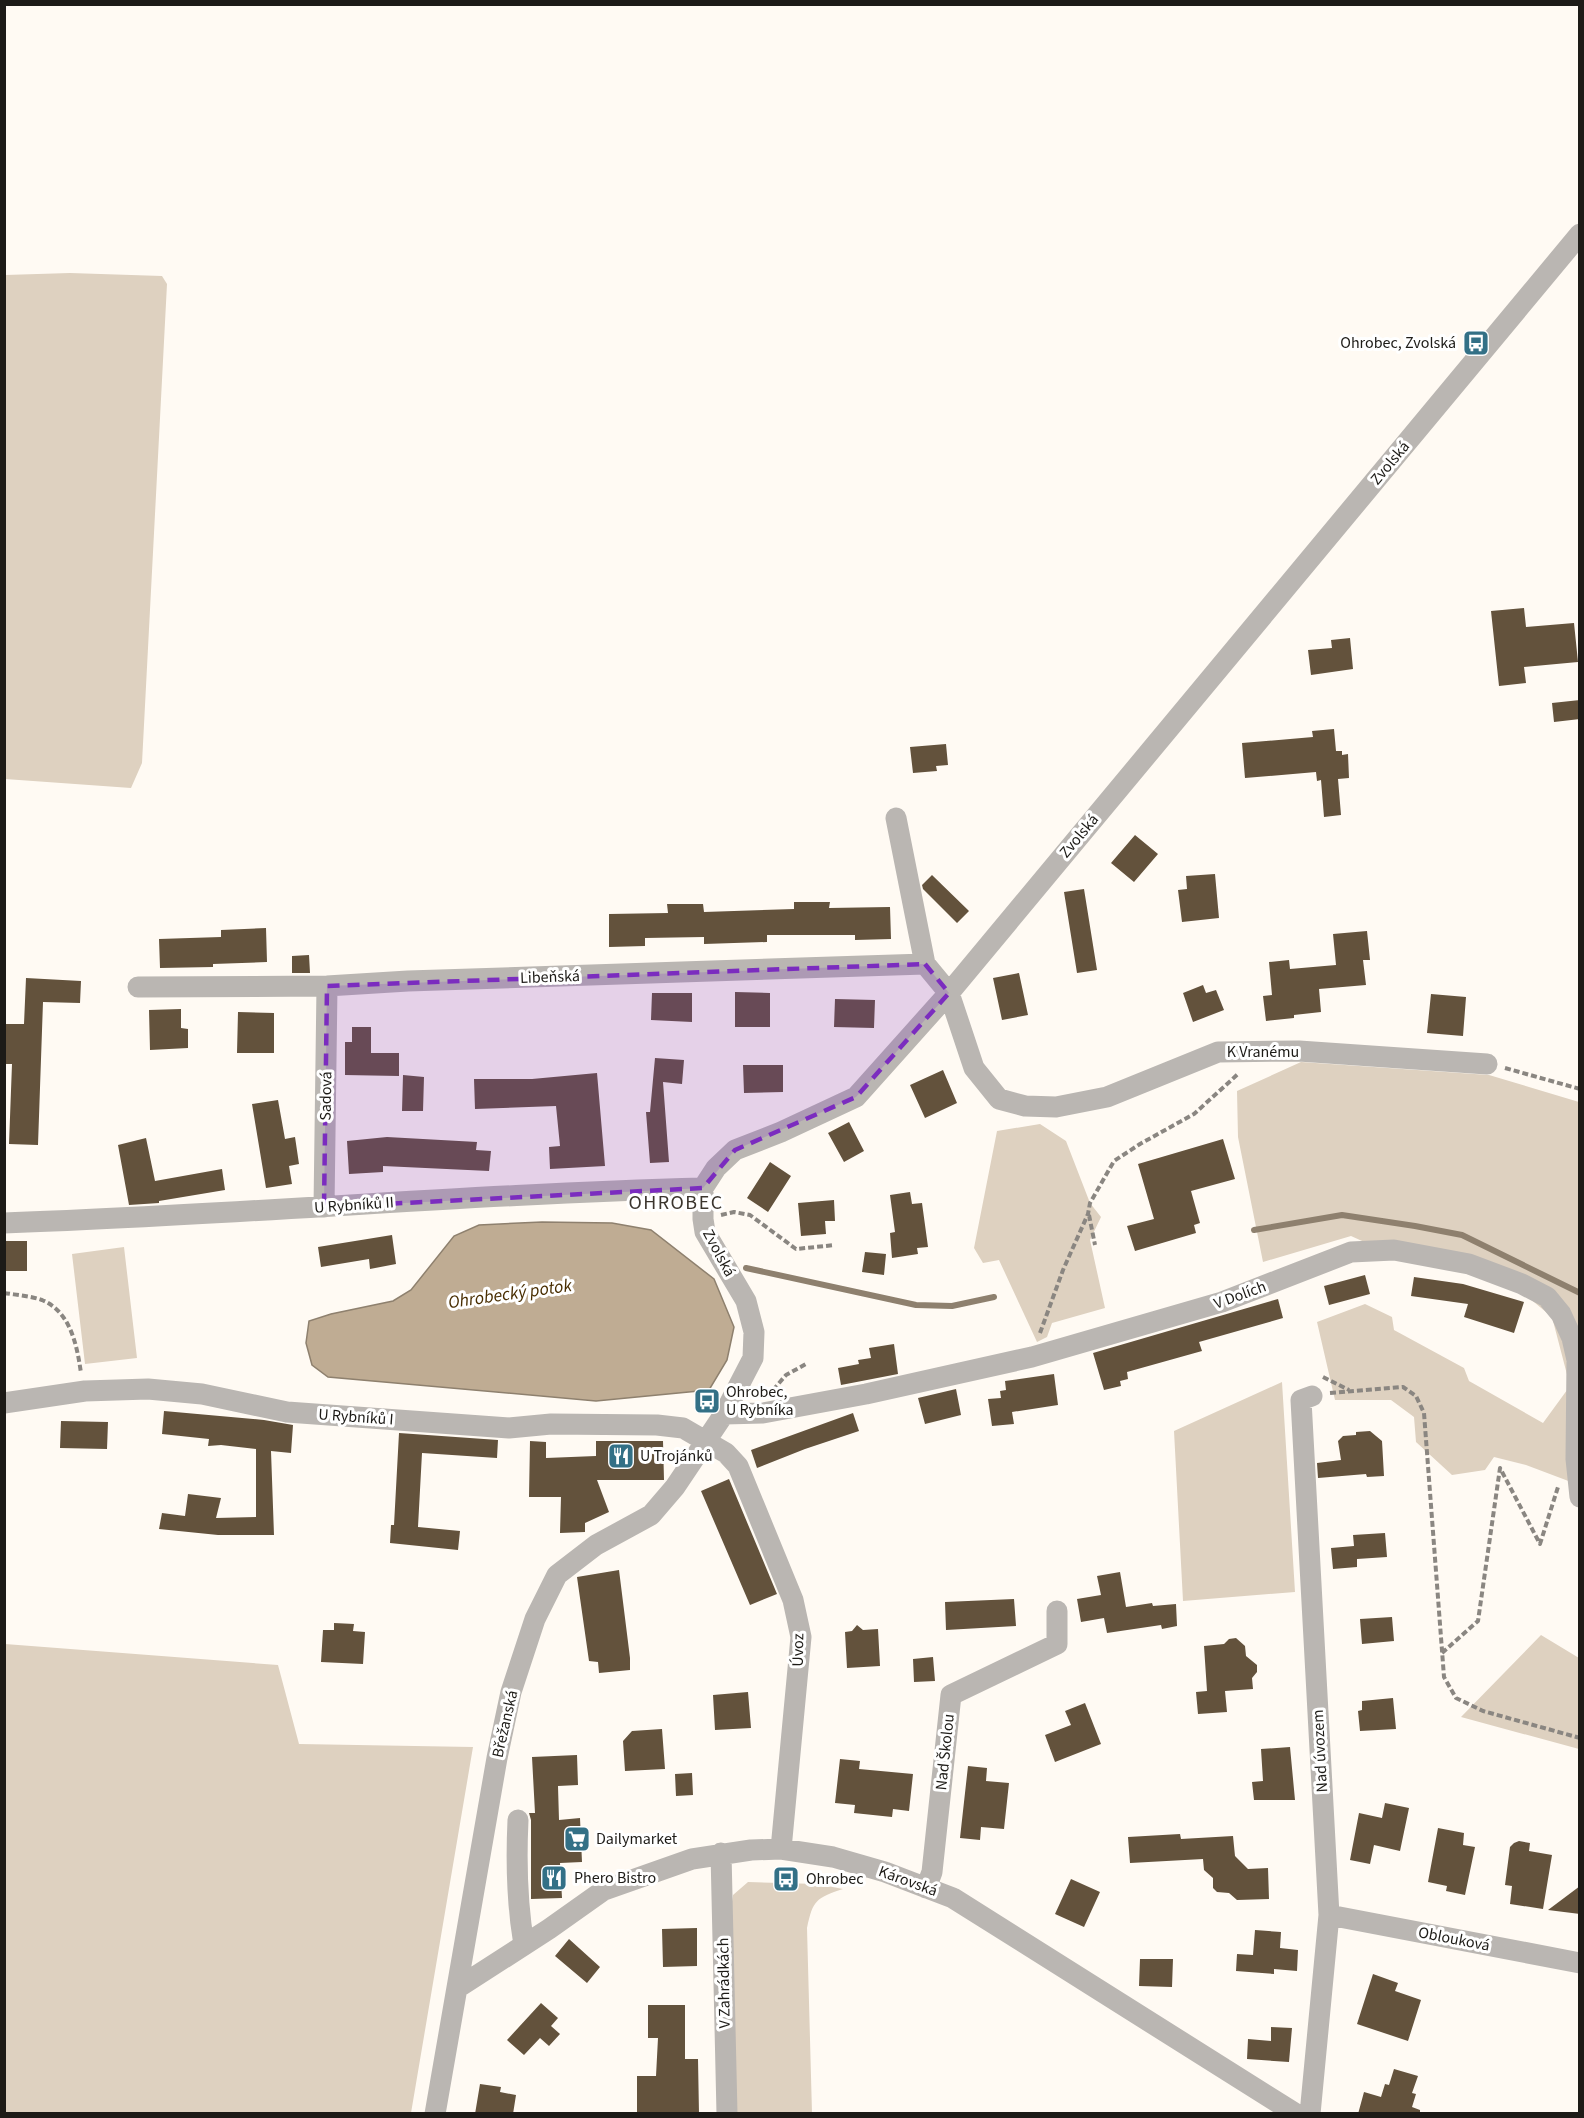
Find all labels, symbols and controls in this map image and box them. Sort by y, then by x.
bus stop icon: Ohrobec, Zvolská [1461,328,1491,358]
place label: Ohrobec, Zvolská [1340,332,1456,354]
street label: Zvolská [1365,436,1415,490]
street label: Zvolská [1054,809,1104,863]
street label: Libeňská [520,965,580,989]
street label: K Vranému [1227,1041,1299,1063]
street label: Sadová [315,1071,337,1121]
district label: OHROBEC [628,1189,724,1217]
street label: U Rybníků II [314,1191,394,1219]
street label: Zvolská [697,1225,741,1281]
water label: Ohrobecký potok [447,1273,574,1315]
street label: V Dolích [1211,1275,1269,1315]
place label: Ohrobec, U Rybníka [726,1381,793,1421]
bus stop icon: Ohrobec, U Rybníka [692,1386,722,1416]
street label: U Rybníků I [318,1403,394,1431]
restaurant icon: U Trojánků [606,1441,636,1471]
place label: U Trojánků [640,1445,713,1467]
street label: Úvoz [787,1633,809,1667]
street label: Břežanská [487,1688,523,1760]
street label: Nad úvozem [1307,1709,1333,1793]
street label: Nad Školou [930,1713,960,1791]
supermarket icon: Dailymarket [562,1824,592,1854]
place label: Dailymarket [596,1828,678,1850]
street label: Károvská [875,1860,941,1902]
restaurant icon: Phero Bistro [539,1863,569,1893]
bus stop icon: Ohrobec [771,1864,801,1894]
place label: Phero Bistro [574,1867,656,1889]
place label: Ohrobec [806,1868,863,1890]
street label: Oblouková [1416,1921,1492,1957]
street label: V Zahrádkách [712,1938,736,2028]

